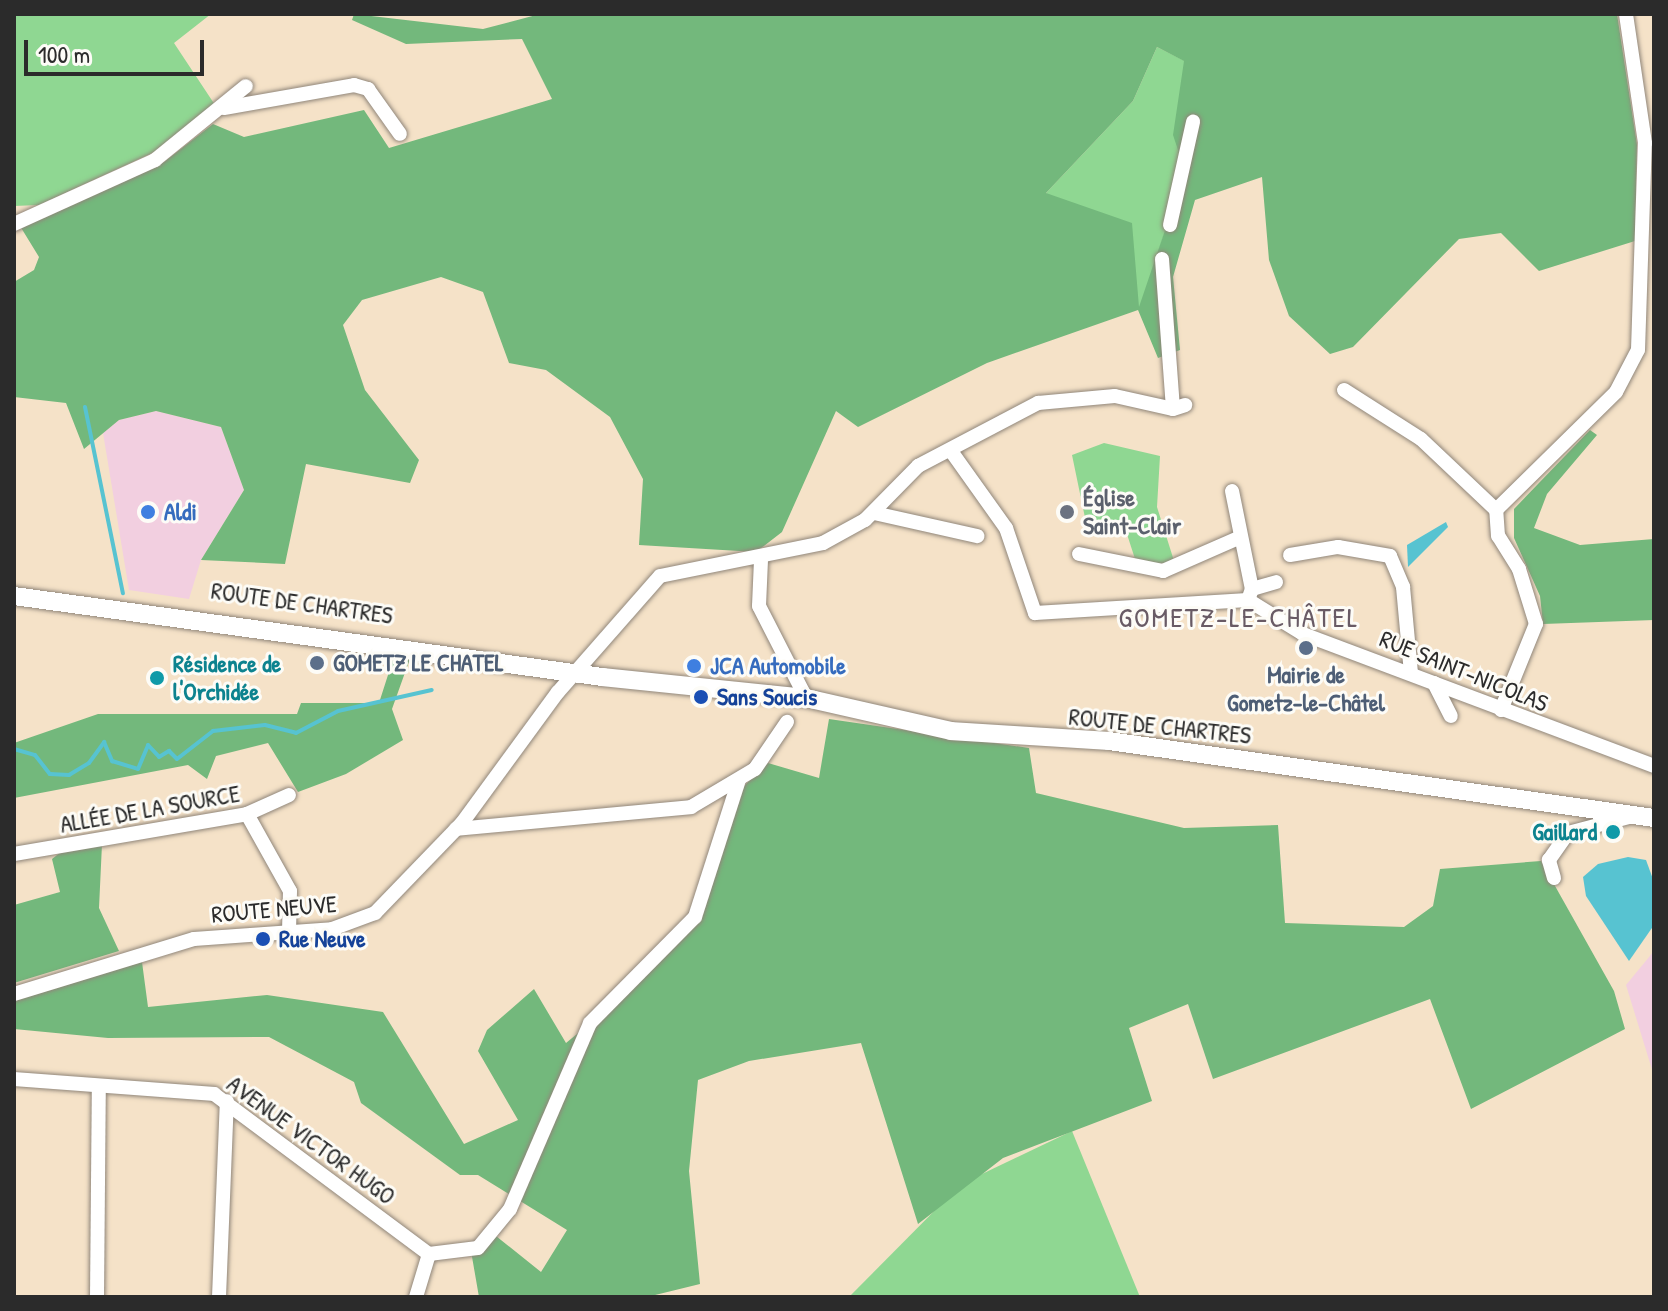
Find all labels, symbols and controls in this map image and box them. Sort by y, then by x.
scale bar [28,24,208,74]
text: 100 m [38,38,90,70]
place label: Église Saint-Clair [1083,484,1181,540]
place label: Aldi [164,498,197,526]
marker: Aldi [139,503,157,521]
marker: Église Saint-Clair [1058,503,1076,521]
street label: ROUTE DE CHARTRES [209,576,395,630]
district label: GOMETZ-LE-CHÂTEL [1119,600,1359,634]
street label: RUE SAINT-NICOLAS [1376,624,1552,718]
marker: Mairie de Gometz-le-Châtel [1297,639,1315,657]
place label: GOMETZ LE CHATEL [333,649,504,677]
place label: Résidence de l'Orchidée [173,650,281,706]
place label: JCA Automobile [710,652,846,680]
marker: GOMETZ LE CHATEL [308,654,326,672]
marker: JCA Automobile [685,657,703,675]
place label: Mairie de Gometz-le-Châtel [1227,661,1385,717]
marker: Résidence de l'Orchidée [148,669,166,687]
place label: Sans Soucis [717,683,817,711]
marker: Sans Soucis [692,688,710,706]
street label: ROUTE DE CHARTRES [1067,702,1253,750]
street label: ALLÉE DE LA SOURCE [58,779,242,839]
place label: Gaillard [1532,818,1597,846]
marker: Gaillard [1604,823,1622,841]
street label: ROUTE NEUVE [210,889,338,929]
place label: Rue Neuve [279,925,366,953]
marker: Rue Neuve [254,930,272,948]
street label: AVENUE VICTOR HUGO [221,1069,401,1211]

